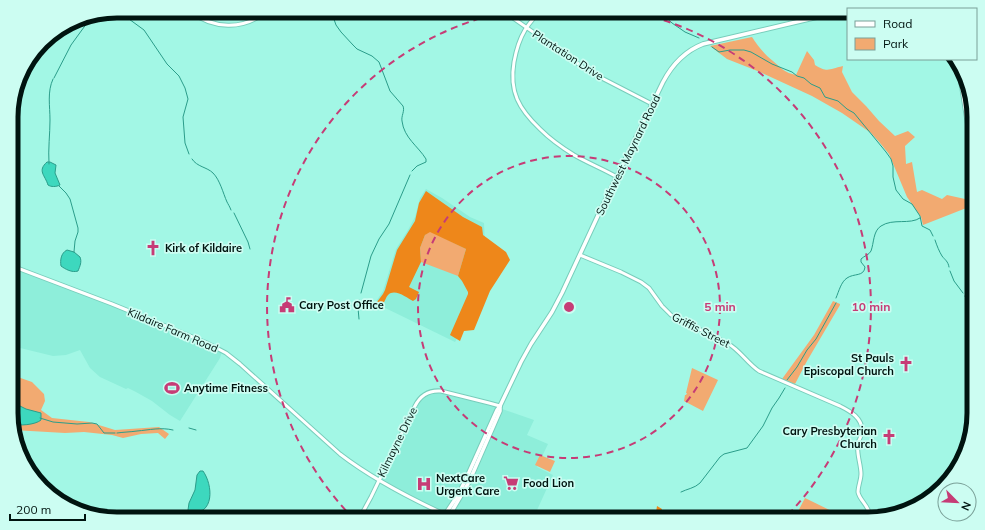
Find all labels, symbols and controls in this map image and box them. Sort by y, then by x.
legend [847,8,977,60]
text: Road [883,16,912,31]
street label: Plantation Drive [530,27,606,83]
text: Park [883,36,909,51]
street label: Southwest Maynard Road [593,92,663,218]
church icon: Kirk of Kildaire [144,239,162,257]
place label: Kirk of Kildaire [165,241,242,255]
public building icon: Cary Post Office [278,296,296,314]
place label: Cary Post Office [299,298,384,312]
text: 5 min [704,299,736,314]
text: 10 min [852,299,890,314]
centre of rings [562,300,576,314]
street label: Kildaire Farm Road [126,305,220,355]
street label: Griffis Street [670,309,732,351]
place label: St Pauls Episcopal Church [804,351,894,378]
church icon: St Pauls Episcopal Church [897,355,915,373]
sports icon: Anytime Fitness [163,379,181,397]
place label: Anytime Fitness [184,381,268,395]
street label: Kilmayne Drive [374,405,420,479]
place label: Cary Presbyterian Church [783,424,877,451]
church icon: Cary Presbyterian Church [880,428,898,446]
place label: NextCare Urgent Care [436,471,499,498]
supermarket icon: Food Lion [502,474,520,492]
hospital icon: NextCare Urgent Care [415,475,433,493]
place label: Food Lion [523,476,574,490]
north arrow [937,482,977,522]
scale bar [10,496,85,522]
text: N [958,499,974,513]
text: 200 m [16,502,51,517]

